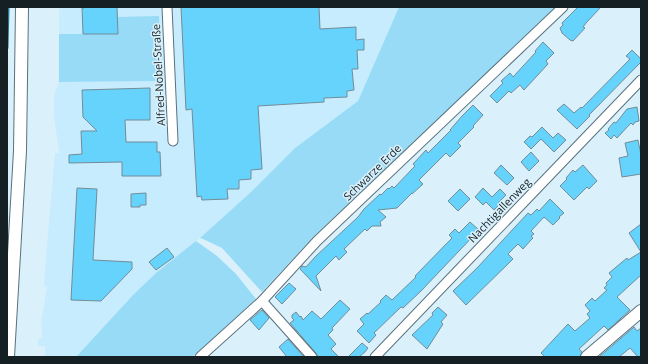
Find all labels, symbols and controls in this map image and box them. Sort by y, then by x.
street label: Alfred-Nobel-Straße [148,24,168,126]
street label: Schwarze Erde [340,141,404,203]
street label: Nachtigallenweg [464,174,534,246]

